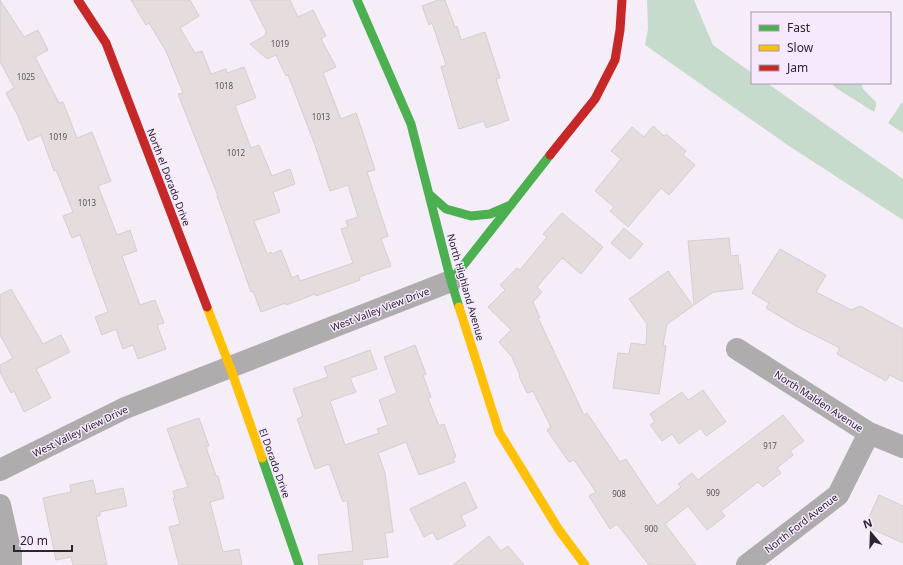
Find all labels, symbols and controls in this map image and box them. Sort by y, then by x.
legend [751,12,891,84]
text: Fast [787,19,811,36]
house number: 1019 [271,38,290,49]
text: Slow [787,39,814,56]
text: Jam [786,59,808,76]
house number: 1025 [17,71,36,82]
house number: 1018 [215,80,234,91]
house number: 1013 [312,111,331,122]
street label: North el Dorado Drive [144,126,194,228]
house number: 1019 [49,131,68,142]
house number: 1012 [227,147,246,158]
house number: 1013 [78,197,97,208]
street label: North Highland Avenue [444,232,488,342]
street label: West Valley View Drive [329,284,432,334]
street label: North Malden Avenue [772,367,866,435]
street label: West Valley View Drive [30,402,130,460]
street label: El Dorado Drive [256,426,294,500]
house number: 917 [763,440,777,451]
house number: 909 [706,487,720,498]
house number: 908 [612,488,626,499]
street label: North Ford Avenue [762,490,841,556]
north arrow [851,513,891,553]
text: N [861,515,874,532]
house number: 900 [644,523,658,534]
scale bar [14,527,72,553]
text: 20 m [20,532,48,549]

